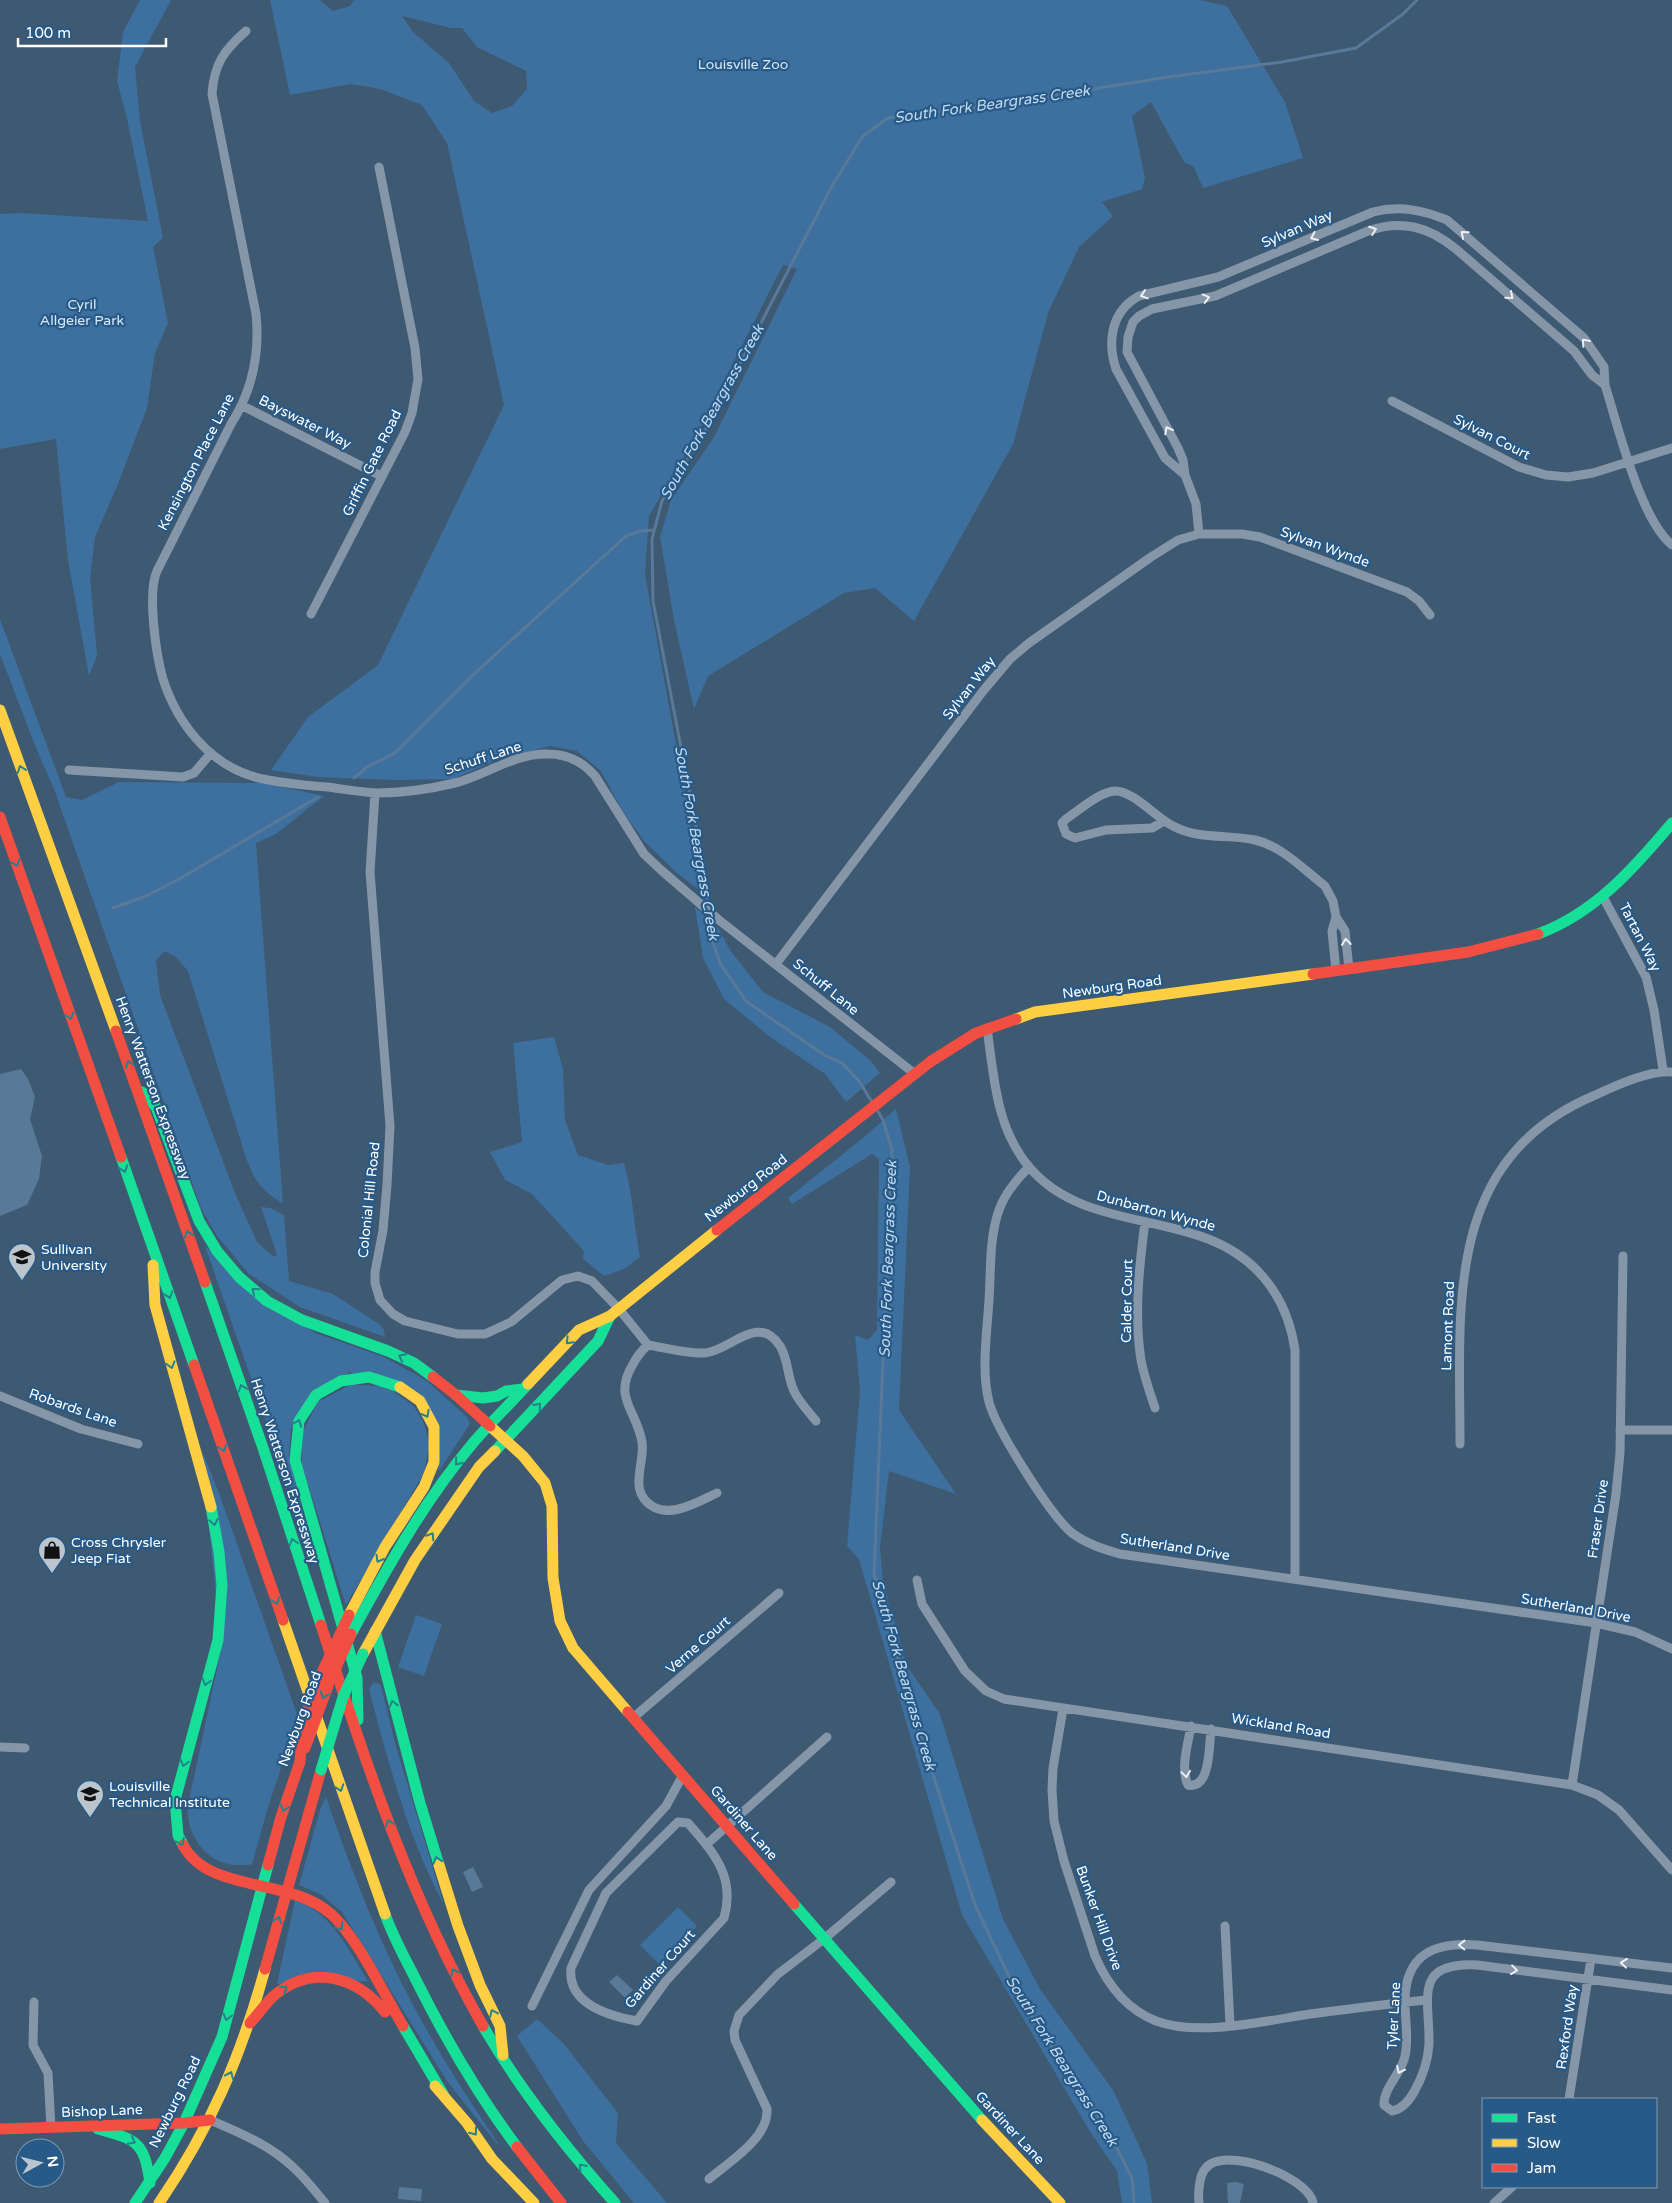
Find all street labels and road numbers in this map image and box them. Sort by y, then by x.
street label: Sylvan Way [1259,206,1335,252]
street label: Kensington Place Lane [154,391,238,533]
street label: Bayswater Way [256,391,354,453]
street label: Griffin Gate Road [339,407,405,519]
street label: Sylvan Court [1451,410,1534,464]
street label: Sylvan Wynde [1278,523,1372,571]
street label: Sylvan Way [939,653,999,723]
street label: Schuff Lane [442,738,524,778]
street label: Tartan Way [1615,900,1665,975]
street label: Schuff Lane [790,955,862,1019]
street label: Newburg Road [1061,972,1163,1002]
street label: Henry Watterson Expressway [112,994,194,1183]
street label: Colonial Hill Road [354,1141,384,1259]
street label: Newburg Road [701,1150,791,1226]
street label: Dunbarton Wynde [1095,1187,1217,1235]
street label: Calder Court [1118,1258,1136,1343]
street label: Lamont Road [1438,1281,1458,1371]
street label: Henry Watterson Expressway [247,1376,323,1566]
street label: Robards Lane [27,1385,119,1431]
street label: Fraser Drive [1584,1478,1612,1560]
street label: Sutherland Drive [1119,1530,1231,1564]
street label: Sutherland Drive [1520,1590,1632,1626]
street label: Verne Court [662,1612,734,1678]
street label: Newburg Road [275,1669,325,1769]
street label: Wickland Road [1230,1710,1332,1742]
street label: Gardiner Lane [707,1782,781,1864]
street label: Bunker Hill Drive [1072,1863,1126,1973]
street label: Gardiner Court [621,1926,699,2012]
street label: Tyler Lane [1384,1982,1404,2050]
street label: Rexford Way [1553,1983,1581,2071]
street label: Newburg Road [145,2053,205,2151]
street label: Gardiner Lane [972,2088,1048,2168]
street label: Bishop Lane [61,2101,143,2121]

